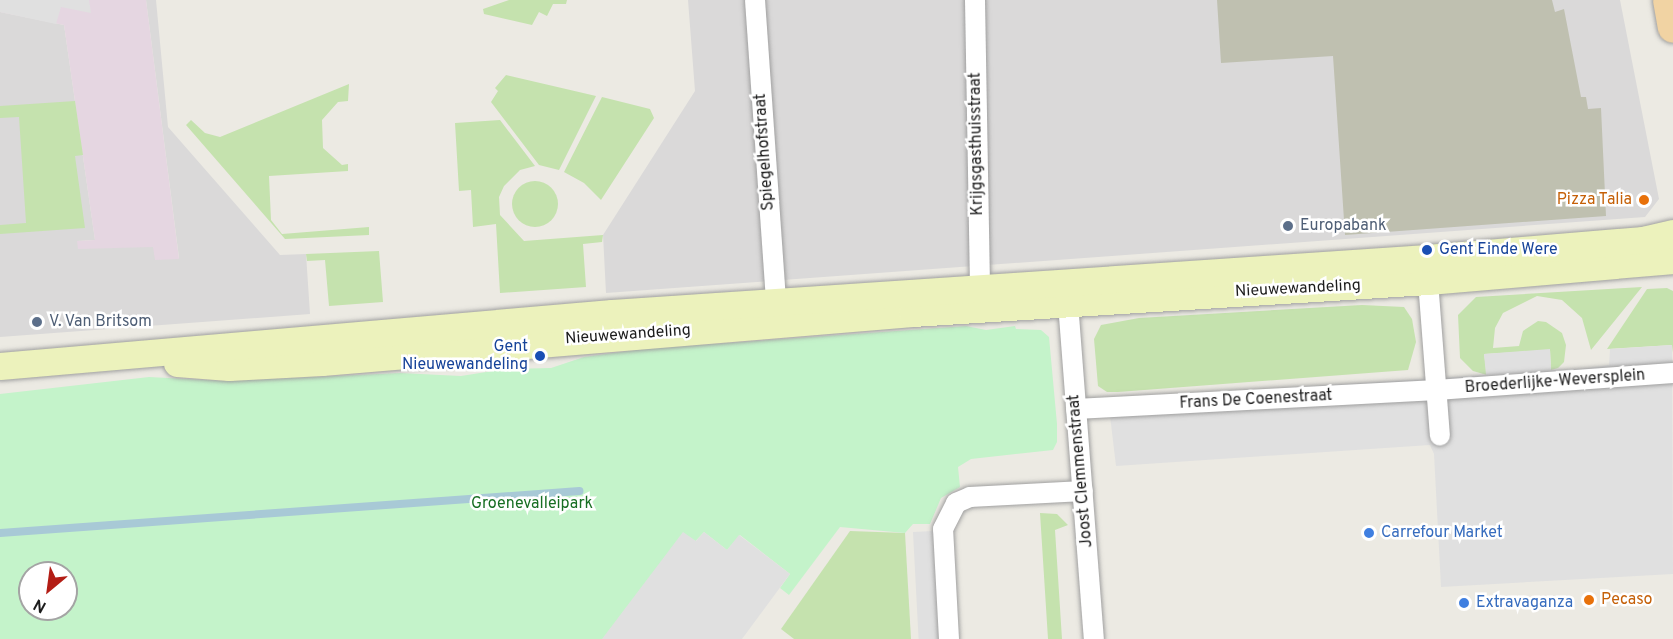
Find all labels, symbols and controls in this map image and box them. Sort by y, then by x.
street label: Krijgsgasthuisstraat [966,72,988,216]
street label: Spiegelhofstraat [751,93,779,211]
place label: Pizza Talia [1556,190,1632,210]
marker: Pizza Talia [1637,193,1651,207]
place label: Europabank [1300,216,1386,236]
marker: Europabank [1281,219,1295,233]
place label: Gent Einde Were [1439,240,1558,260]
marker: Gent Einde Were [1420,243,1434,257]
street label: Nieuwewandeling [1235,276,1361,302]
place label: V. Van Britsom [49,312,152,332]
marker: V. Van Britsom [30,315,44,329]
street label: Nieuwewandeling [564,321,692,349]
place label: Gent Nieuwewandeling [402,337,528,375]
marker: Gent Nieuwewandeling [533,349,547,363]
street label: Broederlijke-Weversplein [1464,366,1646,398]
street label: Frans De Coenestraat [1179,386,1333,414]
street label: Joost Clemmenstraat [1065,394,1097,548]
park label: Groenevalleipark [471,494,593,514]
place label: Carrefour Market [1381,523,1503,543]
marker: Carrefour Market [1362,526,1376,540]
north arrow [18,561,78,621]
place label: Pecaso [1601,590,1653,610]
text: N [30,593,50,617]
place label: Extravaganza [1476,593,1573,613]
marker: Pecaso [1582,593,1596,607]
marker: Extravaganza [1457,596,1471,610]

